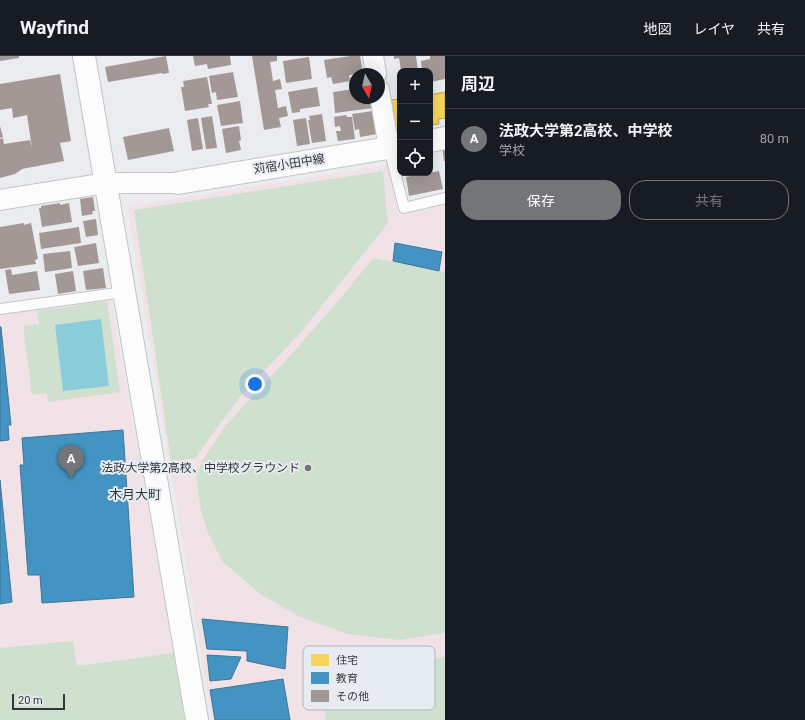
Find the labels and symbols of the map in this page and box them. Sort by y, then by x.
north arrow [349,68,385,104]
street label: 苅宿小田中線 [252,151,326,177]
your location [245,374,265,394]
pin: A [58,445,84,478]
place label: 法政大学第2高校、中学校グラウンド [101,461,300,475]
marker: 法政大学第2高校、中学校グラウンド [303,463,313,473]
district label: 木月大町 [109,487,161,502]
legend [303,646,435,710]
text: 住宅 [336,654,358,667]
text: 教育 [336,672,358,685]
text: その他 [336,690,369,703]
scale bar [12,692,65,711]

